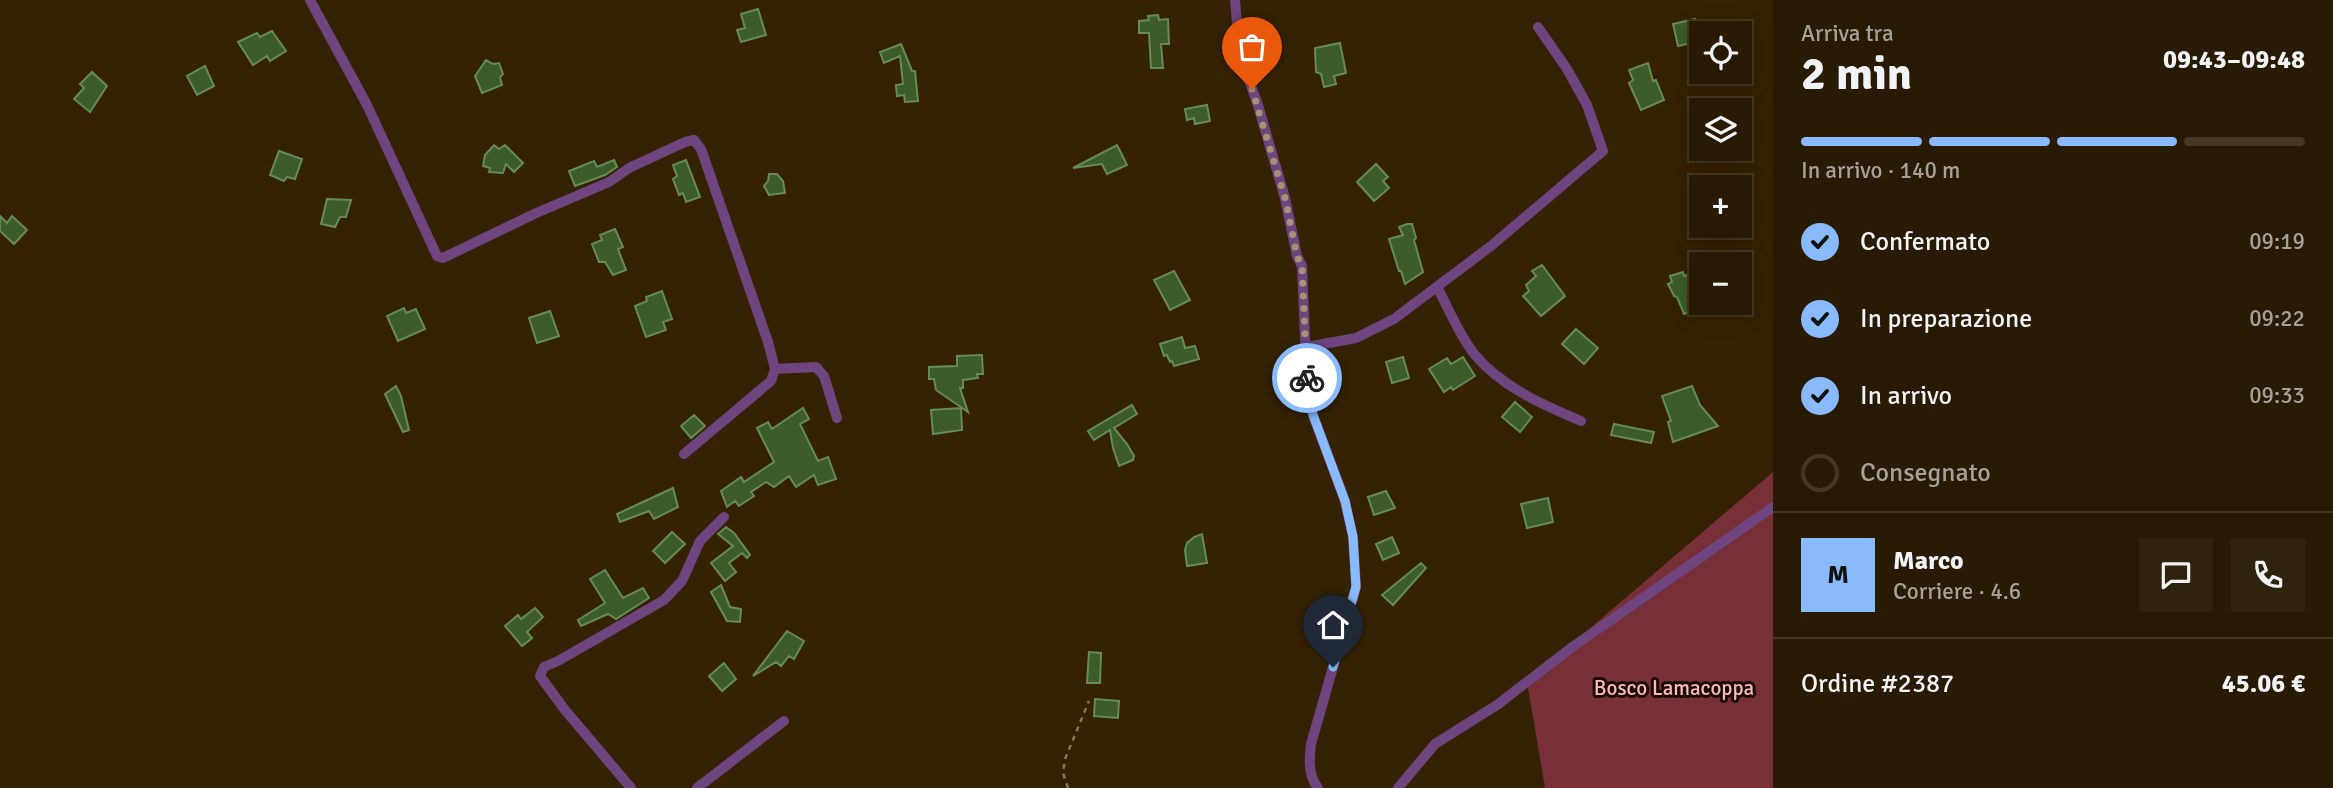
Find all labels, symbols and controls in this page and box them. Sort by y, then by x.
pin [1222,17,1282,89]
text: Arriva tra [1801,19,1894,48]
map controls [1689,21,1752,315]
button: locate [1689,21,1752,84]
icon: bag [1233,28,1271,66]
text: 09:43–09:48 [2163,44,2305,76]
text: 2 min [1801,46,1912,102]
button: layers [1689,98,1752,161]
text: In arrivo · 140 m [1801,156,1960,185]
button: + [1689,175,1752,238]
icon: check [1801,223,1839,261]
text: Confermato [1860,226,1990,258]
text: 09:19 [2249,227,2305,256]
button: − [1689,252,1752,315]
icon: check [1801,300,1839,338]
text: In preparazione [1860,303,2032,335]
text: 09:22 [2249,304,2305,333]
courier [1272,343,1342,413]
icon: bike [1288,359,1326,397]
icon: check [1801,377,1839,415]
text: In arrivo [1860,380,1952,412]
text: 09:33 [2249,381,2305,410]
text: Consegnato [1860,457,1991,489]
button: chat [2139,538,2213,612]
button: phone [2231,538,2305,612]
text: Marco [1893,545,1964,577]
text: M [1827,559,1849,591]
text: Corriere · 4.6 [1893,577,2021,606]
pin [1303,595,1363,667]
icon: home [1314,606,1352,644]
text: Ordine #2387 [1801,668,1954,700]
text: 45.06 € [2222,668,2305,700]
park label: Bosco Lamacoppa [1594,675,1754,701]

